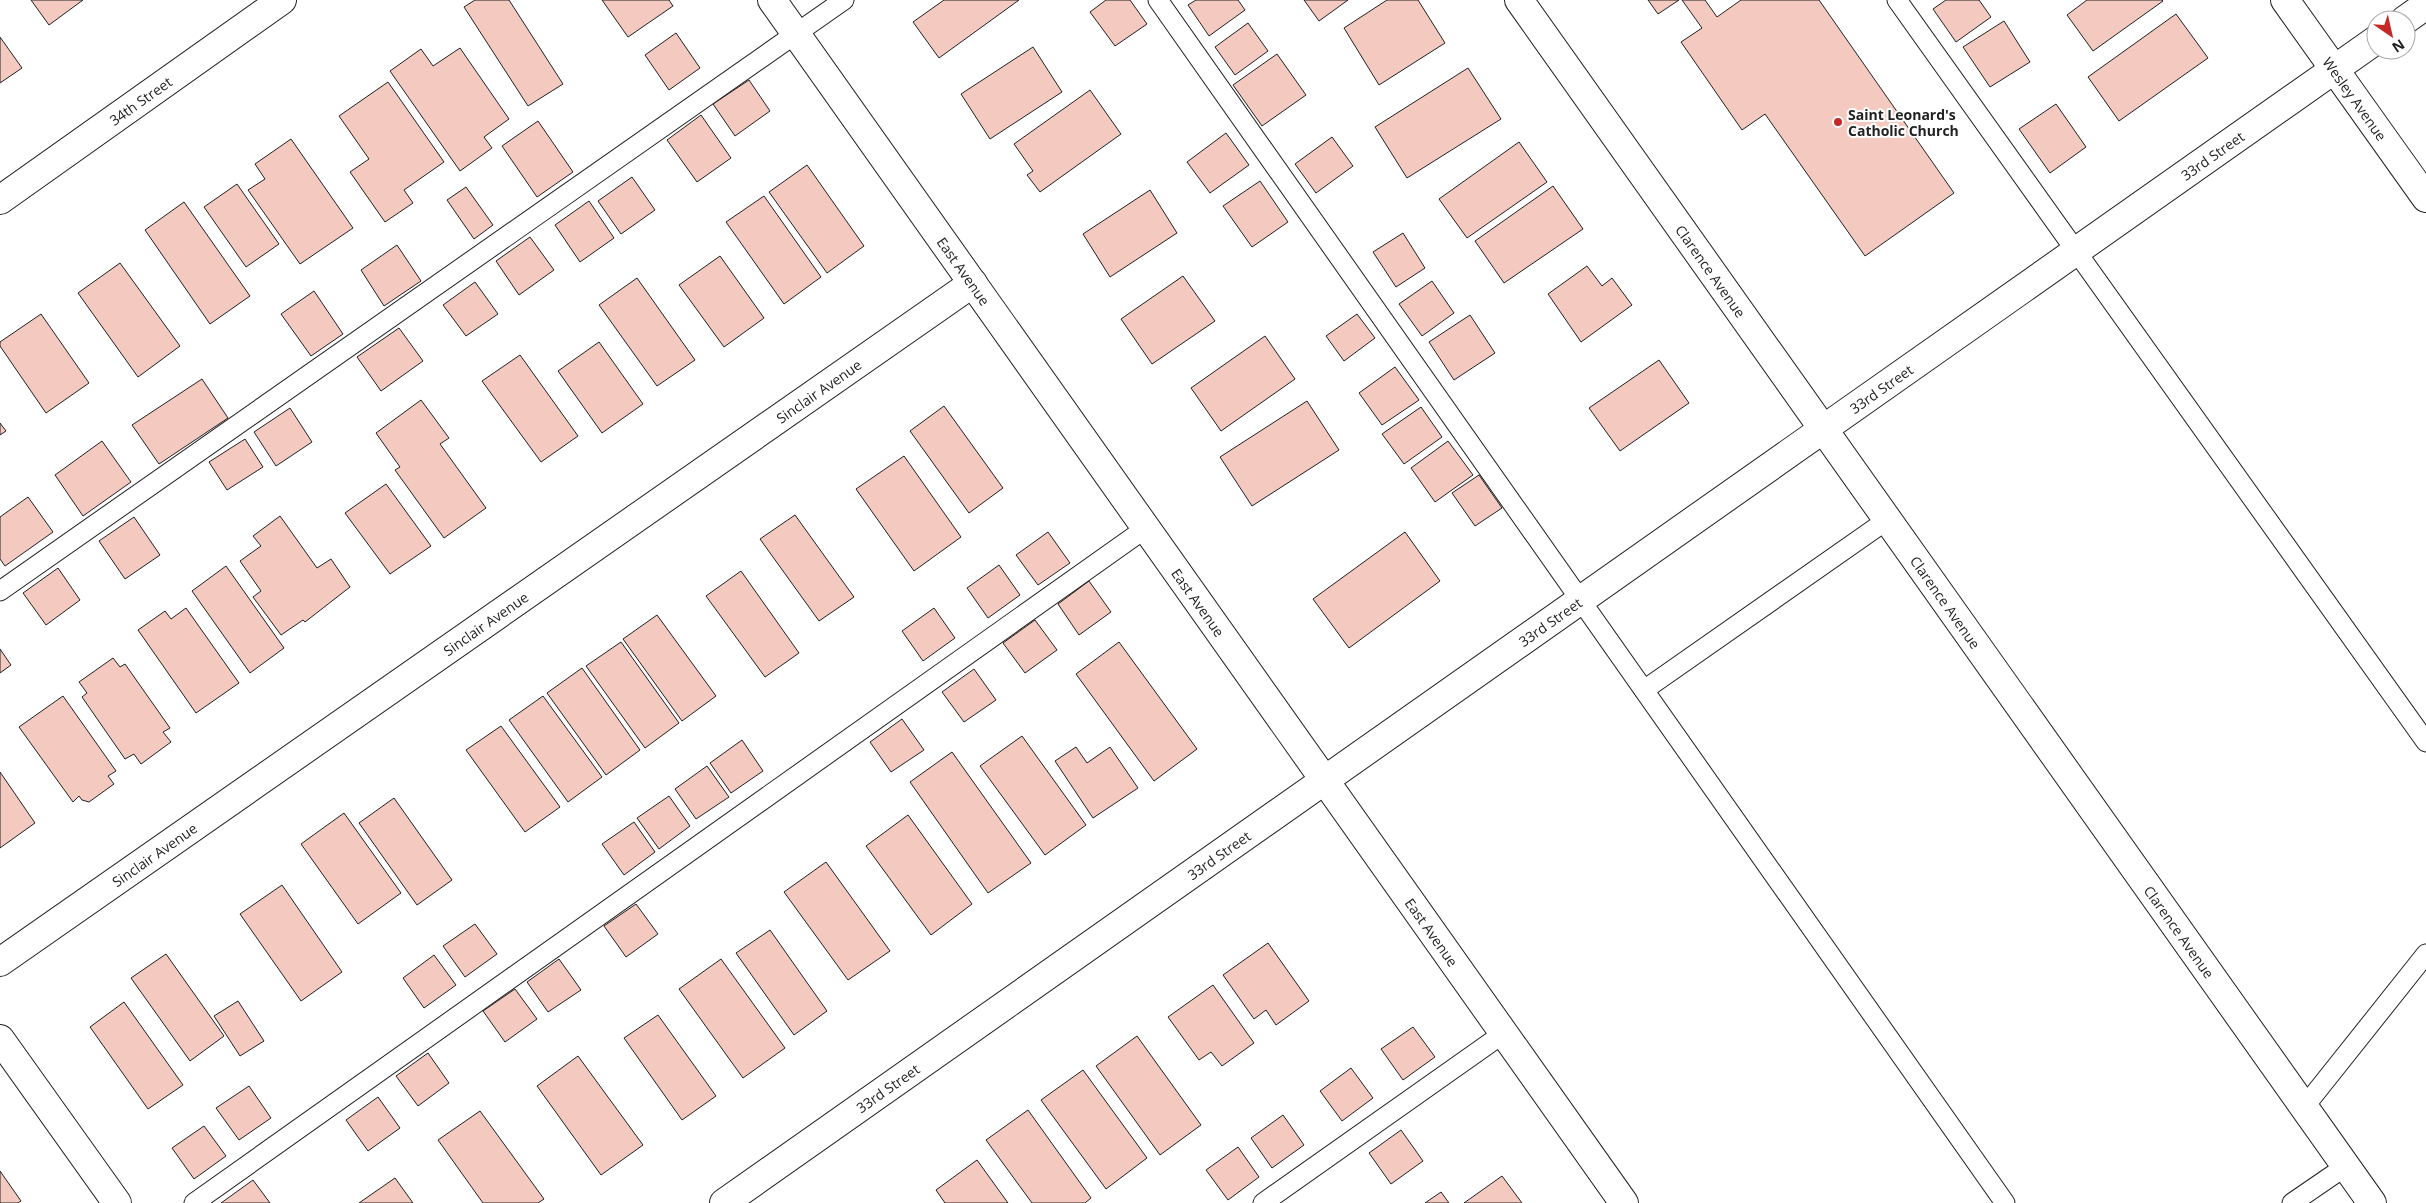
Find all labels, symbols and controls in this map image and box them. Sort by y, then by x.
north arrow [2366,10,2416,60]
text: N [2389,35,2409,57]
street label: Wesley Avenue [2319,53,2392,144]
street label: 34th Street [105,72,175,129]
place label: Saint Leonard's Catholic Church [1848,105,1959,140]
marker: Saint Leonard's Catholic Church [1832,116,1844,128]
street label: 33rd Street [2177,126,2248,184]
street label: Clarence Avenue [1672,221,1750,321]
street label: East Avenue [933,233,995,309]
street label: Sinclair Avenue [772,355,865,427]
street label: 33rd Street [1846,360,1916,417]
street label: Clarence Avenue [1906,552,1985,652]
street label: East Avenue [1168,564,1229,640]
street label: Sinclair Avenue [439,587,532,660]
street label: 33rd Street [1514,593,1585,650]
street label: Sinclair Avenue [108,818,201,891]
street label: 33rd Street [1183,826,1254,884]
street label: Clarence Avenue [2140,881,2219,982]
street label: East Avenue [1401,894,1463,970]
street label: 33rd Street [852,1059,923,1117]

